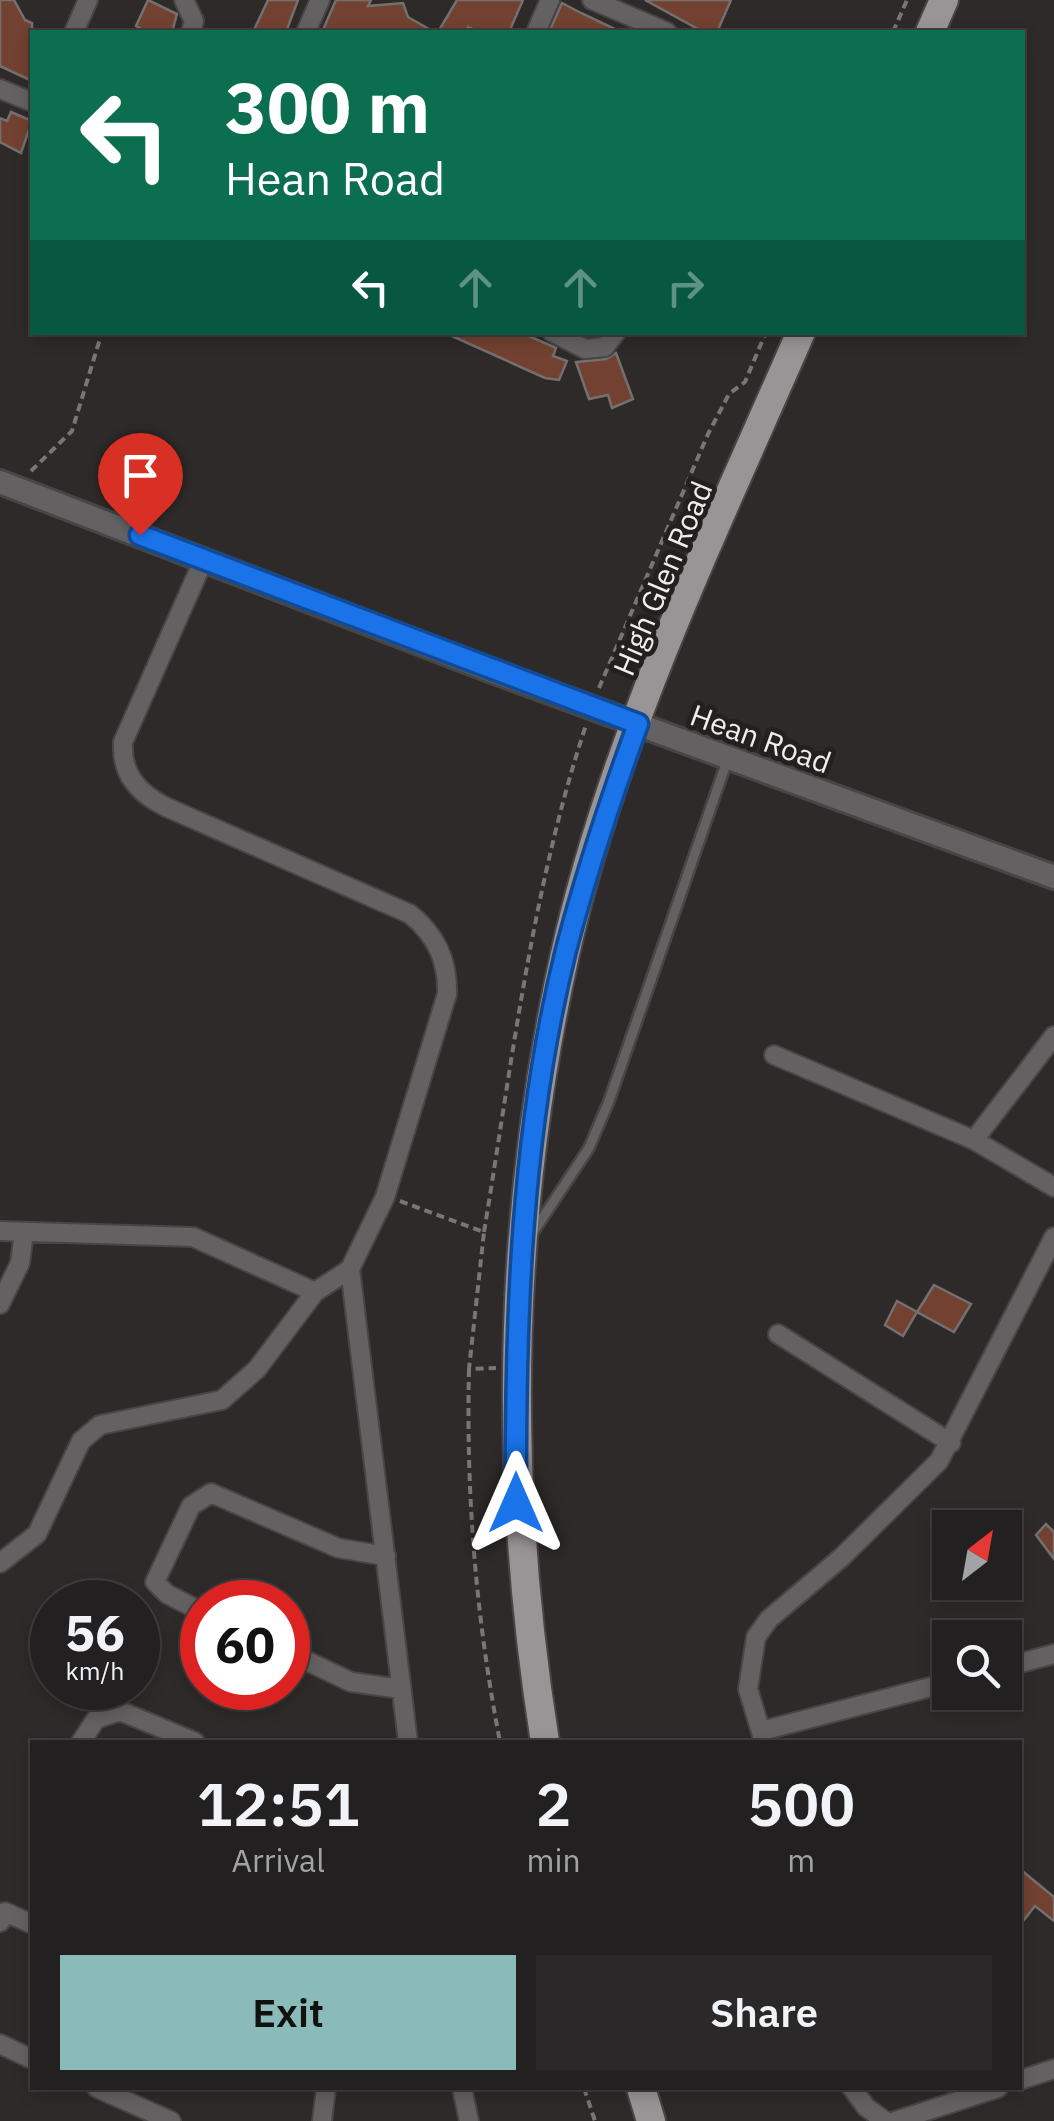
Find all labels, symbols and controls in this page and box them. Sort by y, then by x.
text: 300 m [225,61,430,152]
icon: left [60,70,190,200]
text: Hean Road [225,149,445,207]
icon: left [343,260,398,315]
icon: ahead [448,260,503,315]
icon: ahead [553,260,608,315]
icon: right [658,260,713,315]
pin [98,433,183,536]
icon: arrive [113,448,168,503]
street label: High Glen Road [604,475,720,681]
street label: Hean Road [685,695,837,781]
position arrow [464,1451,568,1555]
north arrow [932,1510,1022,1600]
map controls [932,1510,1022,1710]
speed limit sign: 60 [180,1580,310,1710]
text: 56 [65,1600,125,1665]
button: search [932,1620,1022,1710]
text: km/h [66,1654,124,1687]
text: 12:51 [197,1764,360,1843]
text: 2 [536,1764,572,1843]
text: 500 [747,1764,855,1843]
text: Arrival [232,1839,325,1881]
text: min [526,1839,581,1881]
text: m [787,1839,815,1881]
button: Exit [60,1955,516,2070]
button: Share [536,1955,992,2070]

